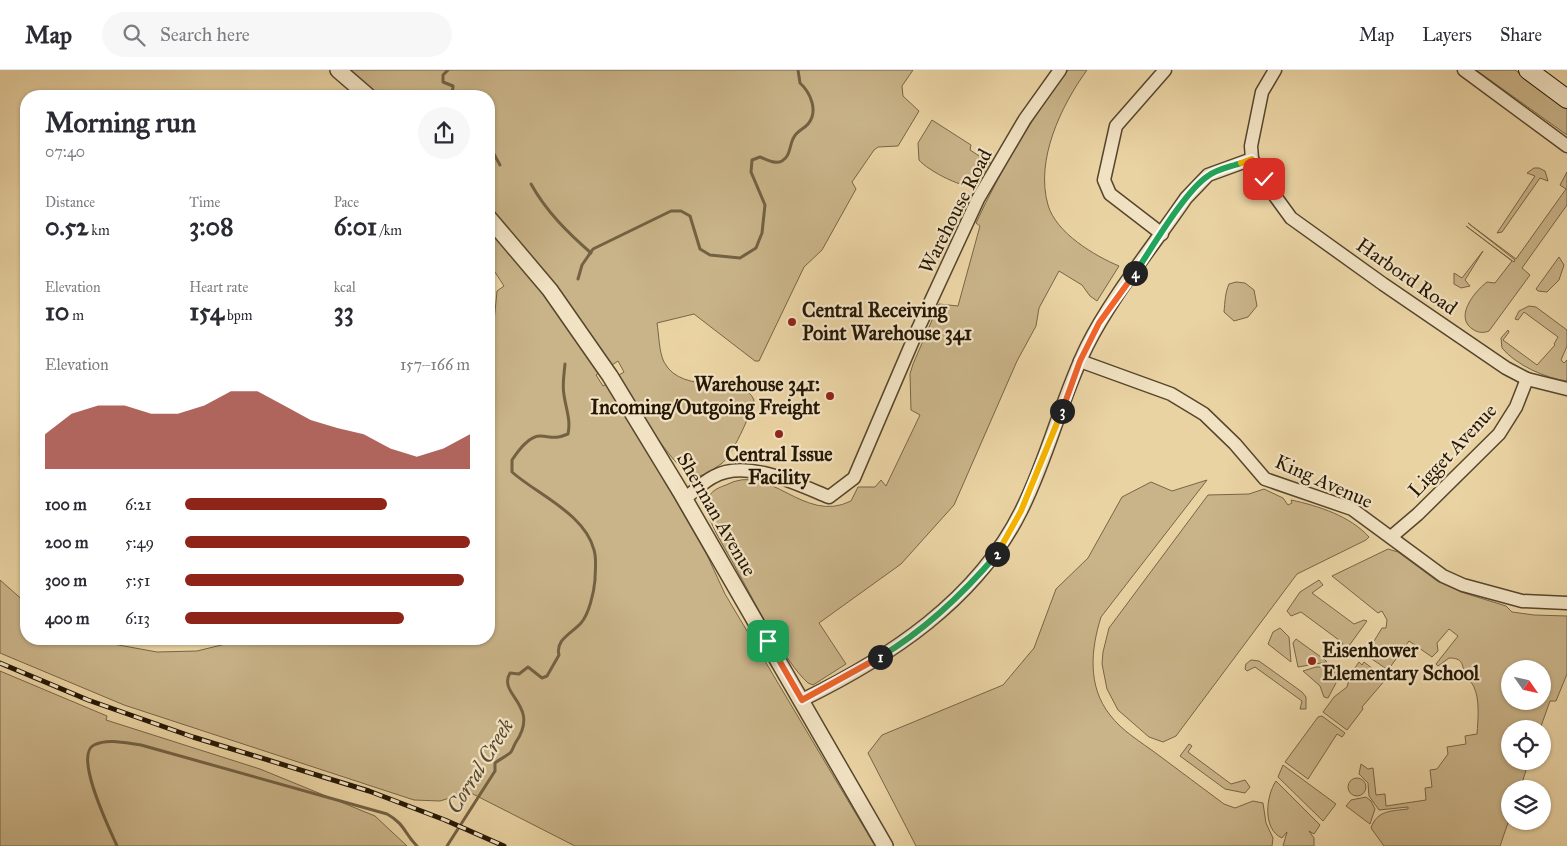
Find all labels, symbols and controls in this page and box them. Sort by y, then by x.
search box [102,12,452,57]
text: Map [25,20,72,50]
icon: search [120,21,148,49]
text: Search here [160,23,250,46]
text: Map [1359,24,1394,46]
text: Layers [1422,24,1472,46]
text: Share [1500,24,1542,46]
text: Morning run [45,105,196,140]
button: share [418,107,470,159]
text: 07:40 [45,142,85,161]
street label: Warehouse Road [913,145,997,277]
pin [1243,158,1285,200]
icon: check [1250,165,1278,193]
text: Distance [45,194,95,211]
text: Time [189,194,220,211]
text: Pace [334,194,359,211]
text: 0.52 [45,211,88,242]
text: 3:08 [189,211,233,242]
text: 6:01 [334,211,377,242]
text: km [88,222,110,239]
text: /km [377,222,402,239]
street label: Harbord Road [1352,232,1462,320]
pin: 4 [1122,260,1148,286]
text: 4 [1132,265,1139,282]
text: Elevation [45,279,101,296]
text: Heart rate [189,279,248,296]
text: kcal [334,279,356,296]
text: 10 [45,296,69,327]
text: 154 [189,296,224,327]
text: 33 [334,296,354,327]
place label: Central Receiving Point Warehouse 341 [802,298,972,346]
text: m [69,307,84,324]
text: bpm [224,307,252,324]
marker: Central Receiving Point Warehouse 341 [786,316,798,328]
text: Elevation [45,355,109,374]
text: 157–166 m [400,355,470,374]
place label: Warehouse 341: Incoming/Outgoing Freight [590,372,821,420]
marker: Warehouse 341: Incoming/Outgoing Freight [824,390,836,402]
pin: 3 [1050,398,1074,424]
street label: Ligget Avenue [1403,398,1502,502]
text: 3 [1060,403,1065,420]
marker: Central Issue Facility [773,428,785,440]
place label: Central Issue Facility [725,442,833,490]
street label: Sherman Avenue [672,448,762,580]
street label: King Avenue [1271,449,1376,514]
text: 100 m [45,495,87,514]
text: 6:21 [125,495,151,514]
text: 200 m [45,533,88,552]
text: 5:49 [125,533,154,552]
pin: 2 [984,542,1010,566]
text: 2 [994,546,1001,563]
text: 300 m [45,571,87,590]
text: 5:51 [125,571,150,590]
text: 400 m [45,609,89,628]
text: 6:13 [125,609,150,628]
pin [747,620,789,662]
icon: arrive [754,627,782,655]
place label: Eisenhower Elementary School [1322,638,1480,686]
pin: 1 [868,644,892,670]
text: 1 [878,649,883,666]
marker: Eisenhower Elementary School [1306,655,1318,667]
north arrow [1501,660,1551,710]
map controls [1501,660,1551,830]
water label: Corral Creek [441,713,520,818]
button: locate [1501,720,1551,770]
button: layers [1501,780,1551,830]

